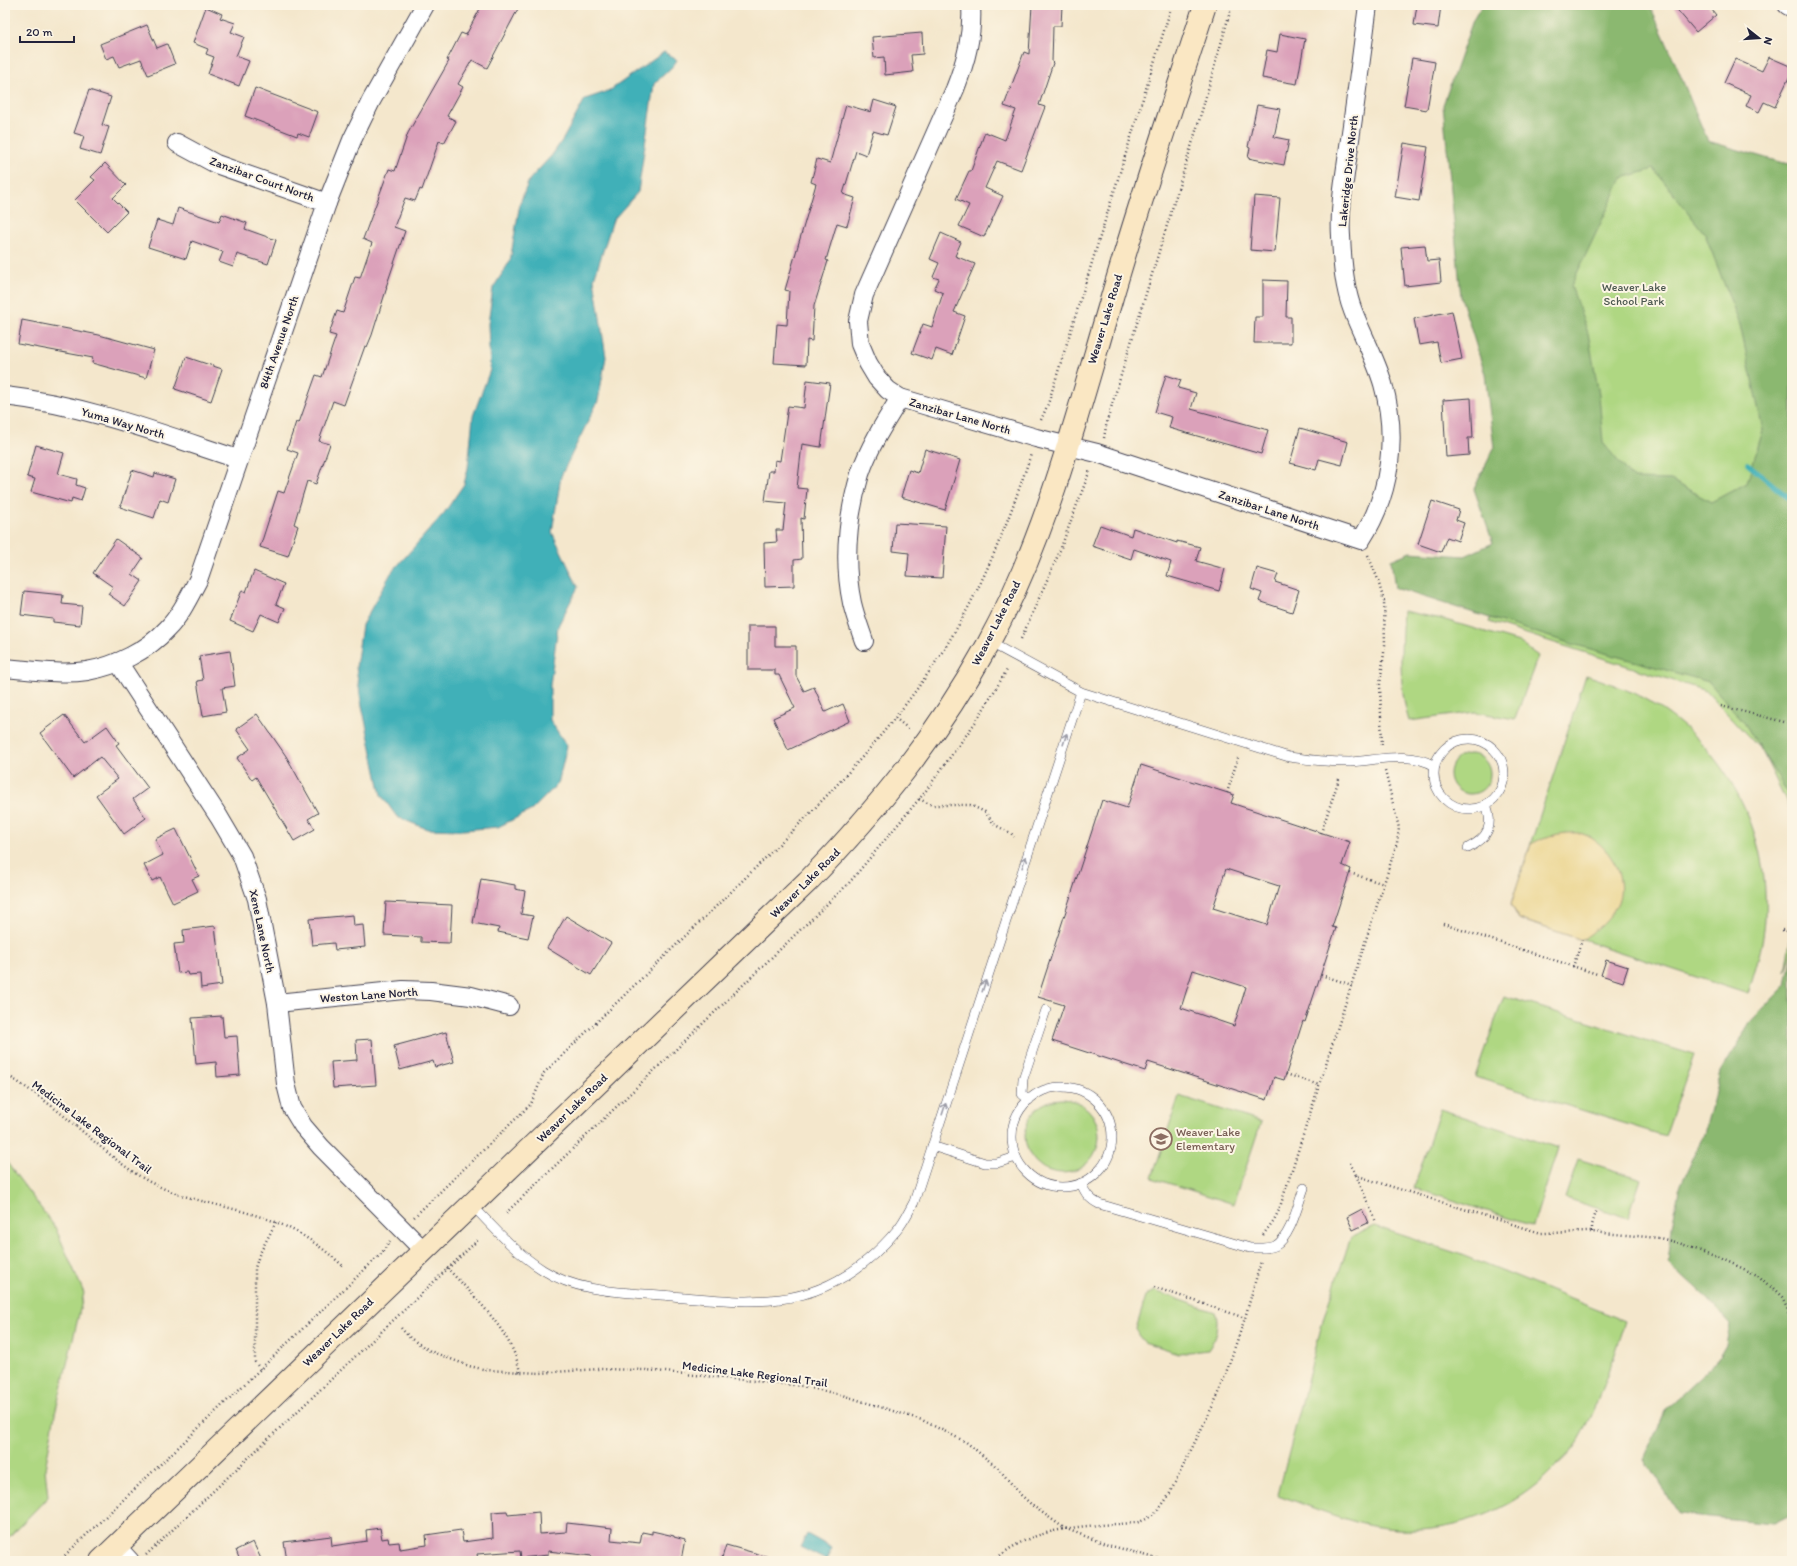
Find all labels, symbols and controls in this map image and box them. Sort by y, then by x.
scale bar [20,18,74,44]
north arrow [1739,18,1779,58]
text: 20 m [26,25,53,39]
text: N [1761,35,1775,46]
street label: Lakeridge Drive North [1335,114,1361,228]
street label: Zanzibar Court North [208,154,317,205]
street label: Weaver Lake Road [1085,272,1125,366]
park label: Weaver Lake School Park [1602,280,1666,308]
street label: 84th Avenue North [256,293,302,390]
street label: Zanzibar Lane North [908,395,1012,437]
street label: Yuma Way North [80,404,166,442]
street label: Zanzibar Lane North [1217,487,1321,533]
street label: Weaver Lake Road [969,578,1024,668]
one-way arrow [1062,732,1069,745]
street label: Weaver Lake Road [767,845,843,921]
one-way arrow [1021,856,1028,869]
street label: Xene Lane North [246,888,278,974]
one-way arrow [981,979,988,992]
street label: Weston Lane North [320,985,419,1005]
street label: Weaver Lake Road [534,1070,611,1145]
street label: Medicine Lake Regional Trail [29,1077,155,1177]
one-way arrow [941,1103,948,1116]
place label: Weaver Lake Elementary [1176,1125,1241,1153]
school or university icon: Weaver Lake Elementary [1148,1126,1174,1152]
street label: Weaver Lake Road [300,1294,377,1369]
street label: Medicine Lake Regional Trail [681,1358,829,1390]

